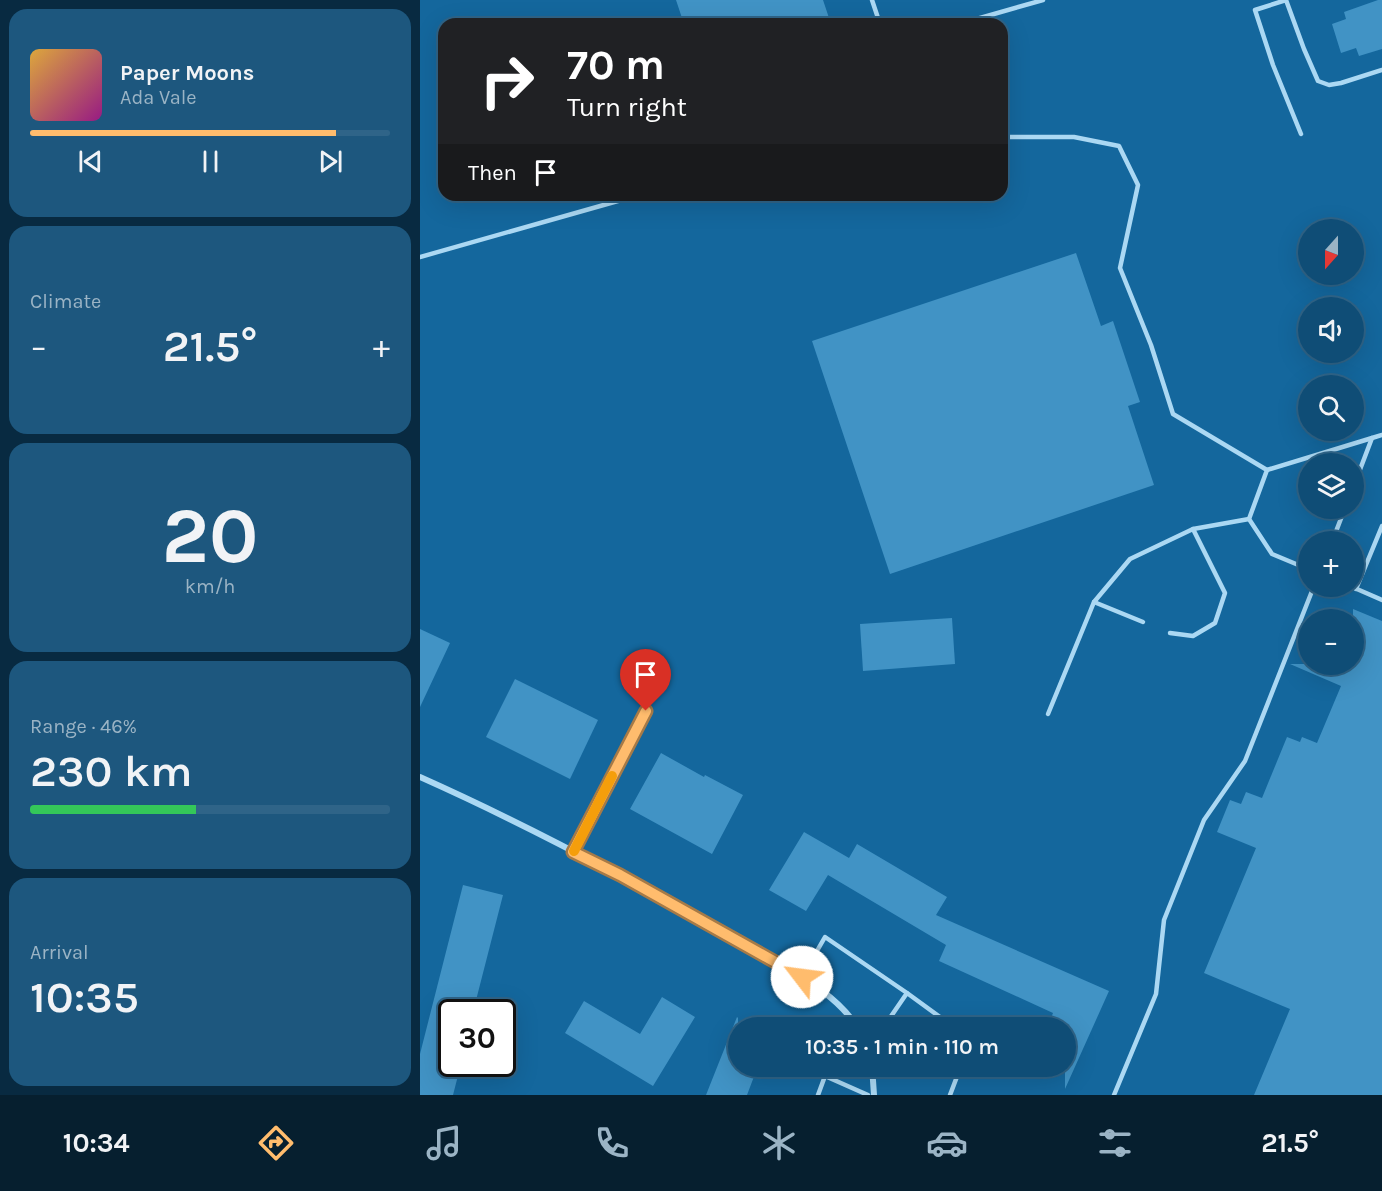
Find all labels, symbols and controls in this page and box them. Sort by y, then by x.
text: 70 m [567,40,665,90]
icon: right [468,42,546,120]
text: Paper Moons [120,60,254,86]
text: Ada Vale [120,86,197,109]
text: Turn right [567,91,687,123]
icon: previous [74,145,107,178]
icon: pause [194,145,227,178]
icon: next [314,145,347,178]
icon: arrive [529,156,562,189]
text: Then [468,160,517,186]
north arrow [1298,219,1364,285]
map controls [1298,219,1364,675]
text: Climate [30,290,101,313]
button: sound [1298,297,1364,363]
text: 21.5° [163,320,257,372]
text: − [30,327,47,365]
text: + [373,327,390,365]
button: search [1298,375,1364,441]
button: layers [1298,453,1364,519]
text: 20 [162,490,258,582]
button: + [1298,531,1364,597]
text: km/h [185,575,235,598]
button: − [1298,609,1364,675]
pin [620,649,671,711]
icon: arrive [629,658,662,691]
text: Range · 46% [30,715,137,738]
text: 230 km [30,745,193,797]
text: Arrival [30,941,89,964]
position arrow [770,945,834,1009]
text: 10:35 [30,971,139,1023]
speed limit sign: 30 [438,999,516,1077]
text: 10:35 · 1 min · 110 m [805,1034,999,1060]
icon: directions [255,1122,297,1164]
icon: music [423,1122,465,1164]
icon: phone [591,1122,633,1164]
icon: climate [758,1122,800,1164]
icon: car [926,1122,968,1164]
icon: filters [1094,1122,1136,1164]
text: 10:34 [63,1127,130,1159]
text: 21.5° [1261,1127,1319,1159]

